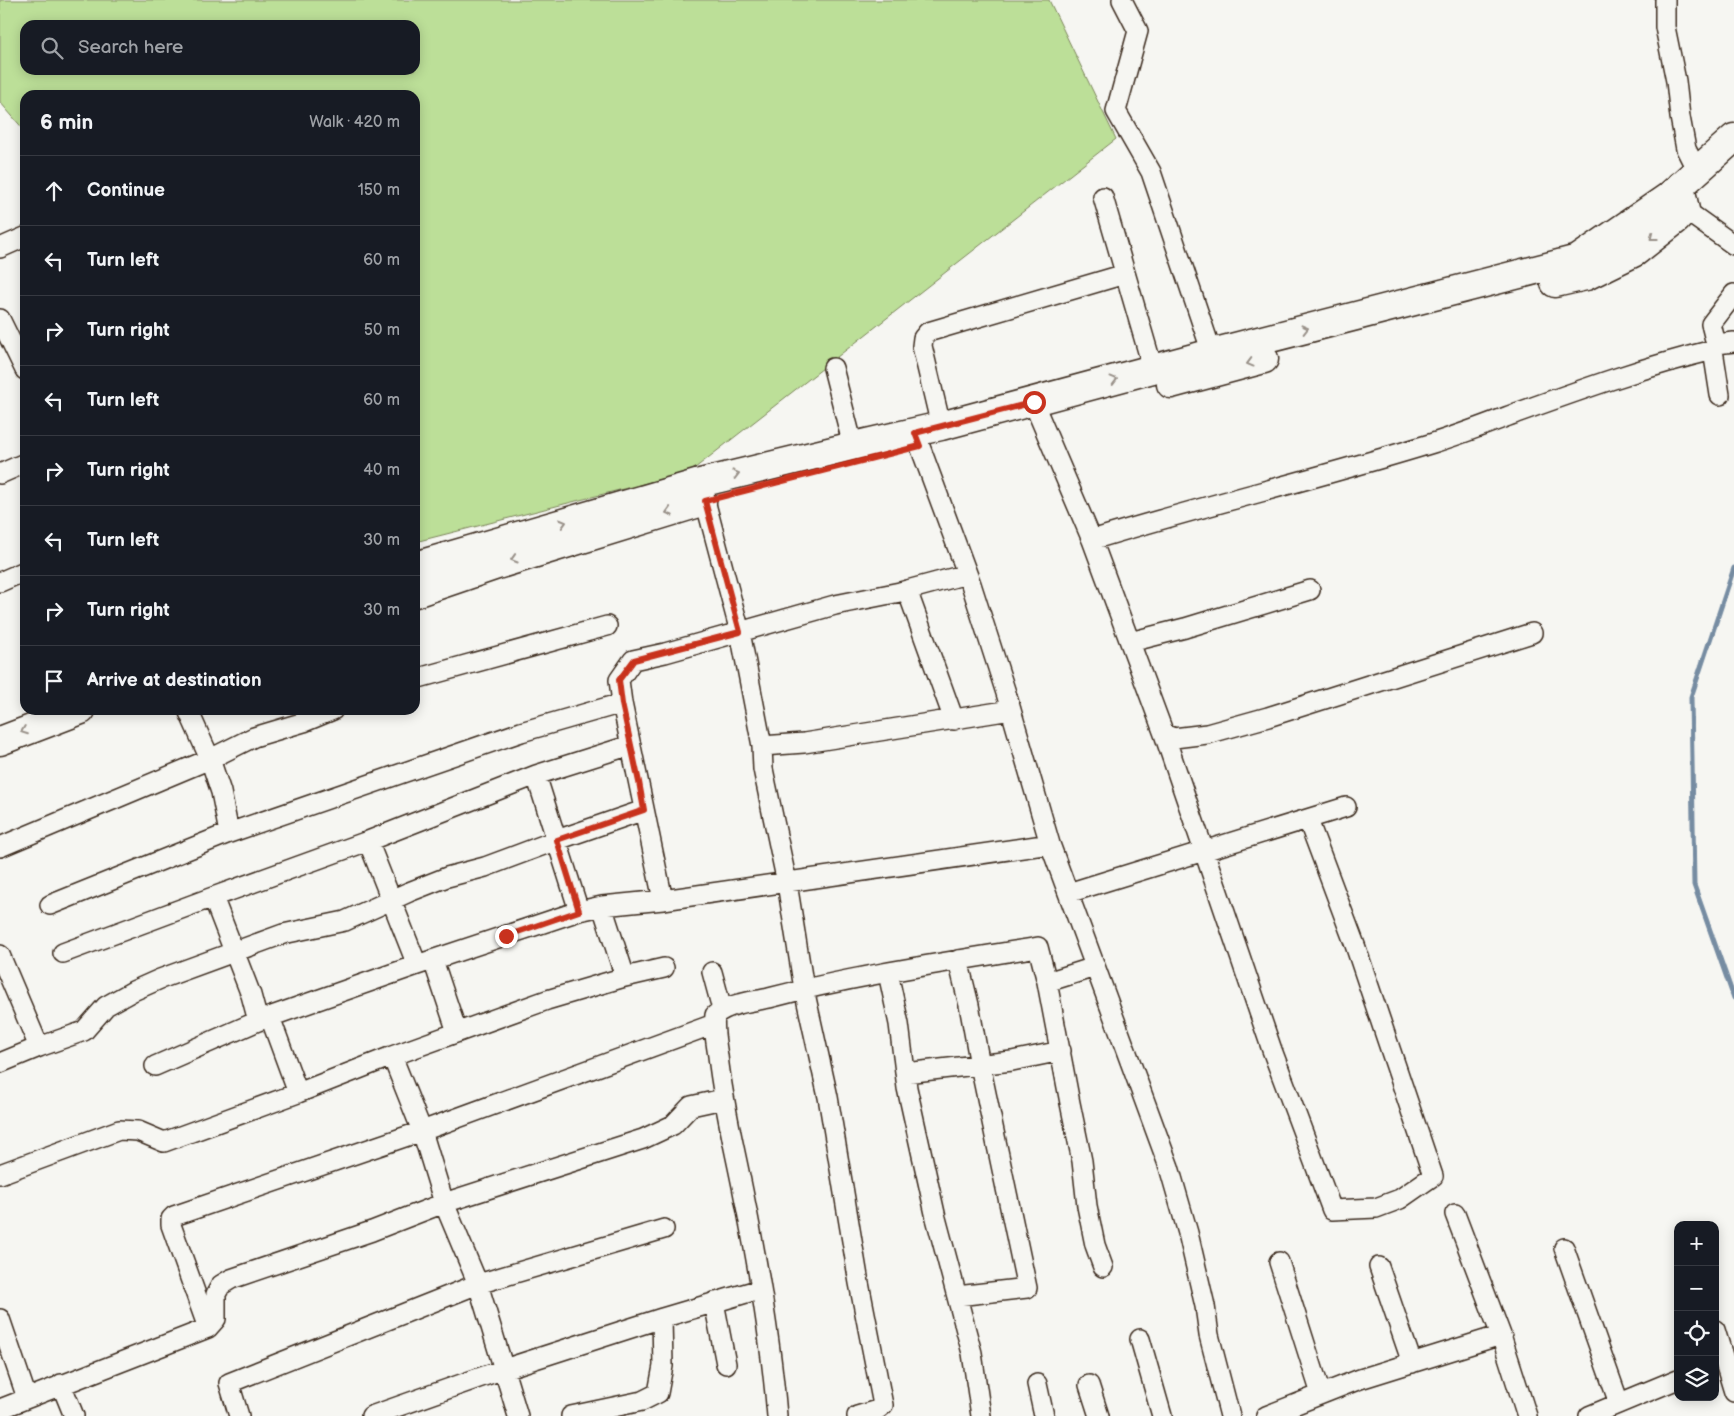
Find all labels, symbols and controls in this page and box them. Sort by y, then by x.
search box [20,20,420,75]
icon: search [38,34,66,62]
text: Search here [78,36,183,59]
text: 6 min [40,110,93,135]
text: Walk · 420 m [309,113,400,132]
icon: ahead [40,177,68,205]
text: Continue [87,179,165,202]
text: 150 m [358,181,400,200]
one-way arrow [1649,231,1659,240]
icon: left [40,247,68,275]
text: Turn left [87,249,159,272]
text: 60 m [363,251,400,270]
icon: right [40,317,68,345]
text: Turn right [87,319,170,342]
text: 50 m [364,321,400,340]
one-way arrow [1301,324,1310,335]
one-way arrow [1246,357,1255,367]
one-way arrow [1110,375,1119,386]
icon: left [40,387,68,415]
text: Turn left [87,389,159,412]
text: 60 m [363,391,400,410]
route start [1023,391,1046,414]
icon: right [40,457,68,485]
text: Turn right [87,459,170,482]
text: 40 m [363,461,400,480]
one-way arrow [731,469,740,480]
one-way arrow [665,506,674,516]
one-way arrow [558,518,566,528]
icon: left [40,527,68,555]
text: Turn left [87,529,159,552]
text: 30 m [363,531,400,550]
one-way arrow [510,554,518,564]
icon: right [40,597,68,625]
text: Turn right [87,599,170,622]
text: 30 m [363,601,400,620]
icon: arrive [40,667,68,695]
text: Arrive at destination [87,669,262,692]
one-way arrow [20,725,29,736]
route end [495,925,518,948]
map controls [1674,1221,1719,1401]
button: + [1674,1221,1719,1266]
button: − [1674,1266,1719,1311]
button: locate [1674,1311,1719,1356]
button: layers [1674,1356,1719,1401]

